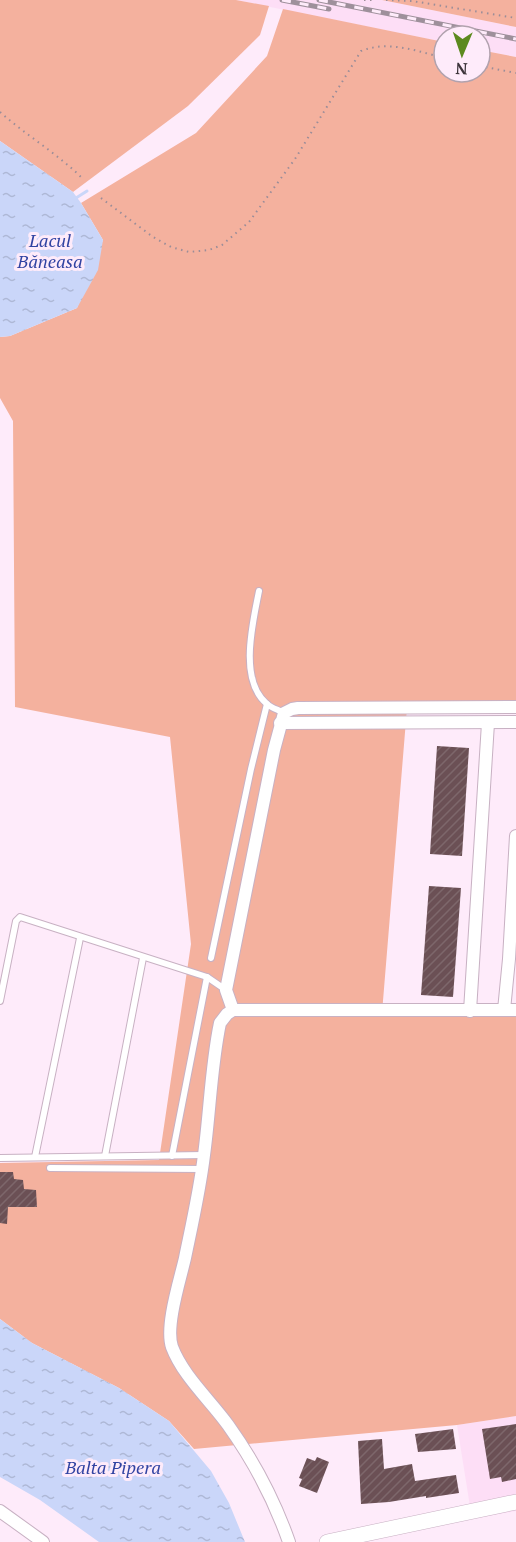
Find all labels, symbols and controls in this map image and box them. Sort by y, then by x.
north arrow [432,24,492,84]
text: N [455,58,468,80]
water label: Lacul Băneasa [16,228,83,273]
water label: Balta Pipera [64,1455,161,1479]

